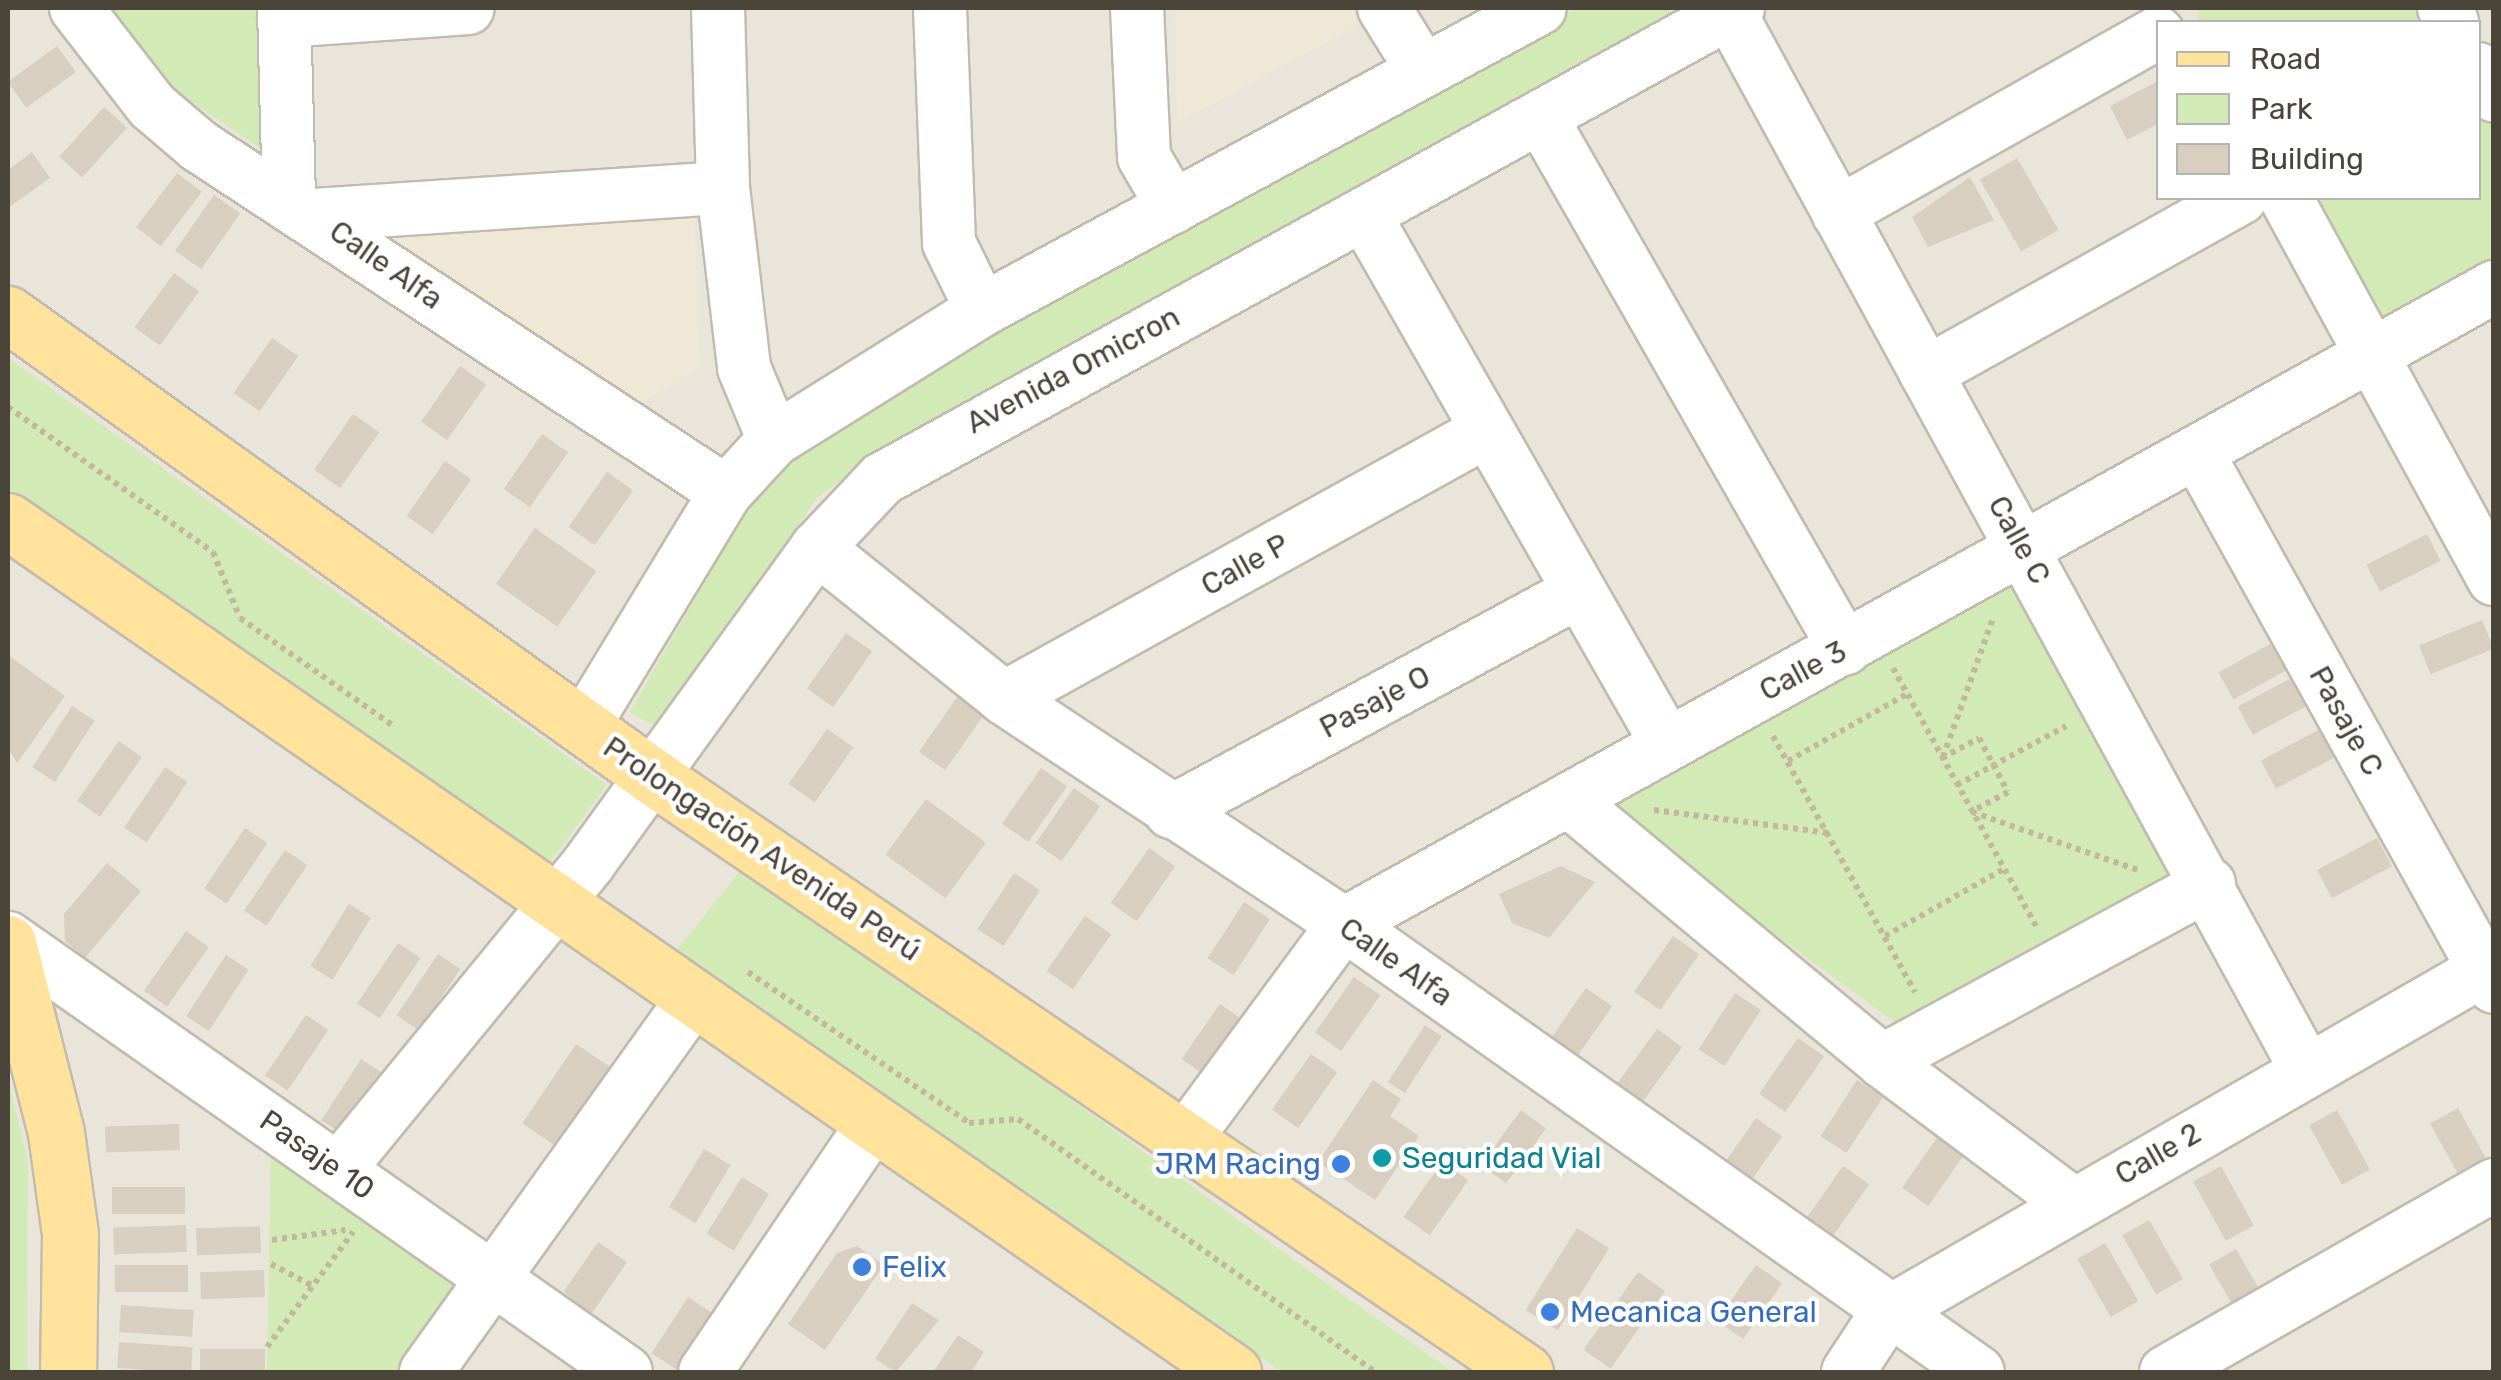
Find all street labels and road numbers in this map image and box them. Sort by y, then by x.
street label: Calle Alfa [322,213,450,317]
street label: Avenida Omicron [960,299,1186,441]
street label: Calle C [1980,490,2058,590]
street label: Calle P [1195,526,1295,604]
street label: Calle 3 [1753,633,1853,709]
street label: Pasaje O [1314,658,1436,746]
street label: Pasaje C [2301,660,2391,782]
street label: Prolongación Avenida Perú [596,729,928,969]
street label: Calle Alfa [1332,910,1460,1014]
street label: Pasaje 10 [253,1103,381,1207]
street label: Calle 2 [2109,1115,2207,1193]

